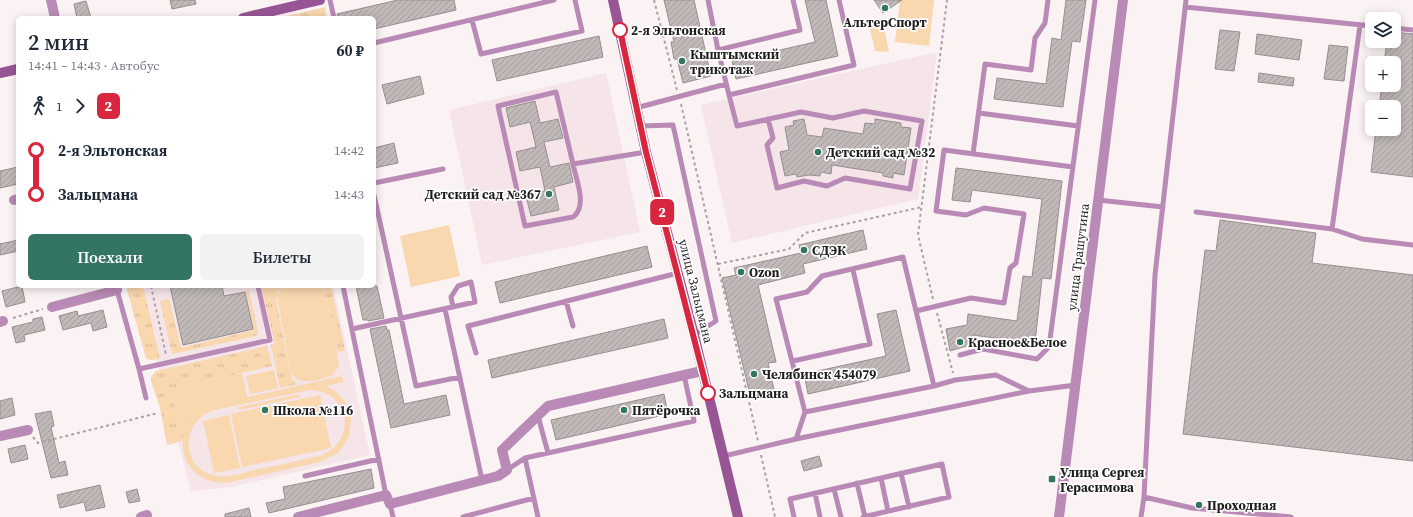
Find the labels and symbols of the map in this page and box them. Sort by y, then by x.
marker: АльтерСпорт [880,3,890,13]
place label: АльтерСпорт [843,14,927,31]
marker: 2-я Эльтонская [612,22,628,38]
place label: 2-я Эльтонская [631,22,726,39]
place label: Кыштымский трикотаж [690,46,780,78]
marker: Кыштымский трикотаж [677,56,687,66]
place label: Детский сад №32 [826,144,935,161]
marker: Детский сад №32 [813,147,823,157]
place label: Детский сад №367 [425,186,541,203]
marker: Детский сад №367 [544,189,554,199]
line badge: 2 [649,199,675,225]
street label: улица Трашутина [1063,202,1093,312]
street label: улица Зальцмана [675,237,717,345]
place label: СДЭК [812,242,847,259]
marker: СДЭК [799,245,809,255]
place label: Ozon [749,264,780,281]
marker: Ozon [736,267,746,277]
place label: Красное&Белое [968,334,1067,351]
marker: Красное&Белое [955,337,965,347]
place label: Челябинск 454079 [762,366,876,383]
marker: Челябинск 454079 [749,369,759,379]
marker: Зальцмана [700,385,716,401]
place label: Зальцмана [719,385,788,402]
place label: Школа №116 [273,402,353,419]
place label: Пятёрочка [632,402,700,419]
marker: Школа №116 [260,405,270,415]
marker: Пятёрочка [619,405,629,415]
place label: Улица Сергея Герасимова [1060,464,1145,496]
marker: Улица Сергея Герасимова [1047,474,1057,484]
place label: Проходная [1207,497,1277,514]
marker: Проходная [1194,500,1204,510]

